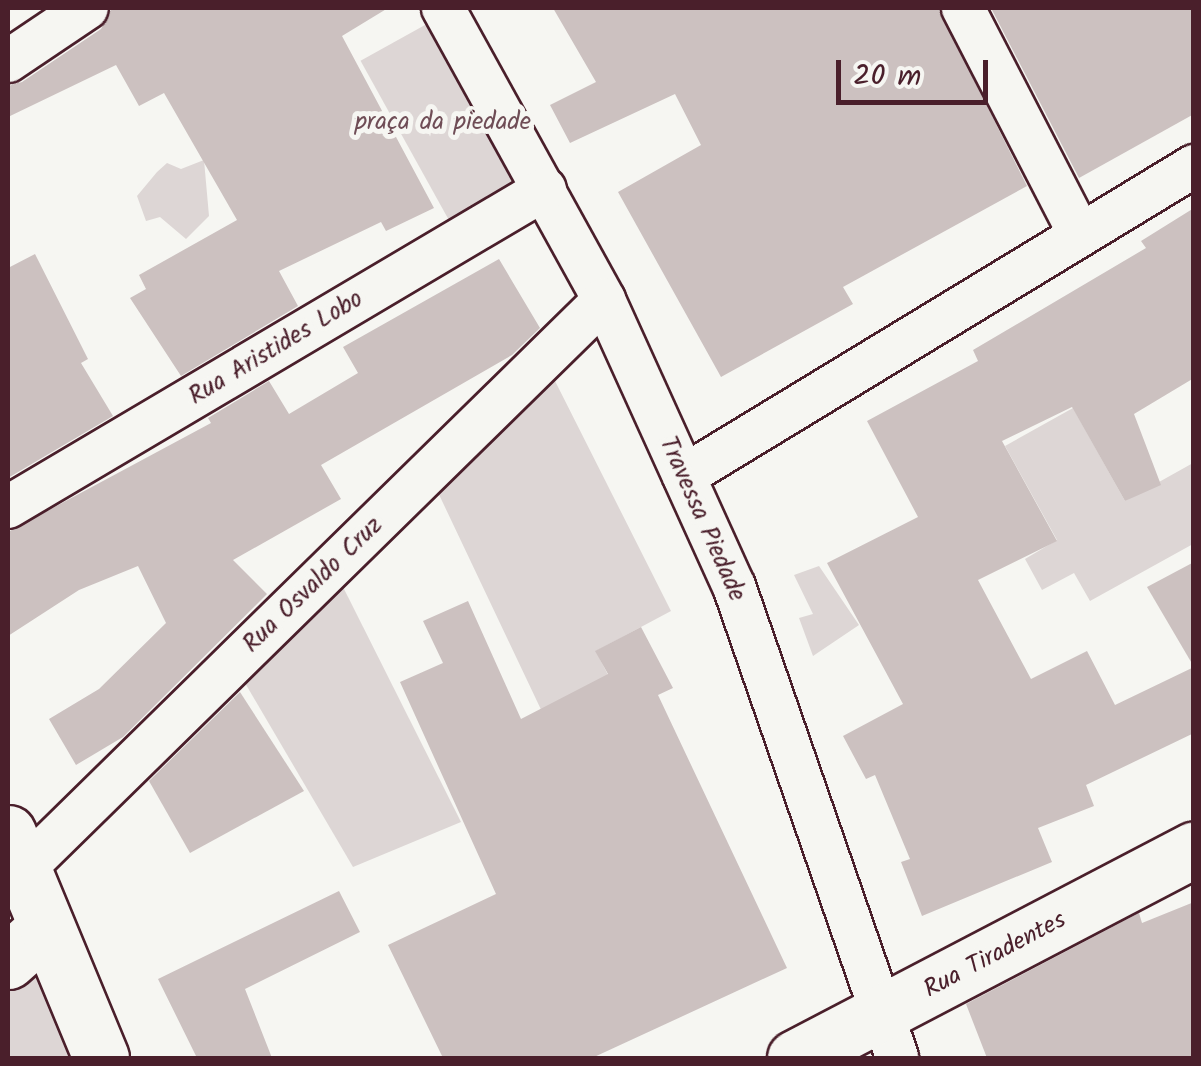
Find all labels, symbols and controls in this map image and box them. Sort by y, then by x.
scale bar [841,40,994,102]
text: 20 m [853,53,921,101]
park label: praça da piedade [355,107,531,137]
street label: Rua Aristides Lobo [183,284,369,412]
street label: Travessa Piedade [652,432,752,606]
street label: Rua Osvaldo Cruz [237,511,389,659]
street label: Rua Tiradentes [919,905,1071,1005]

